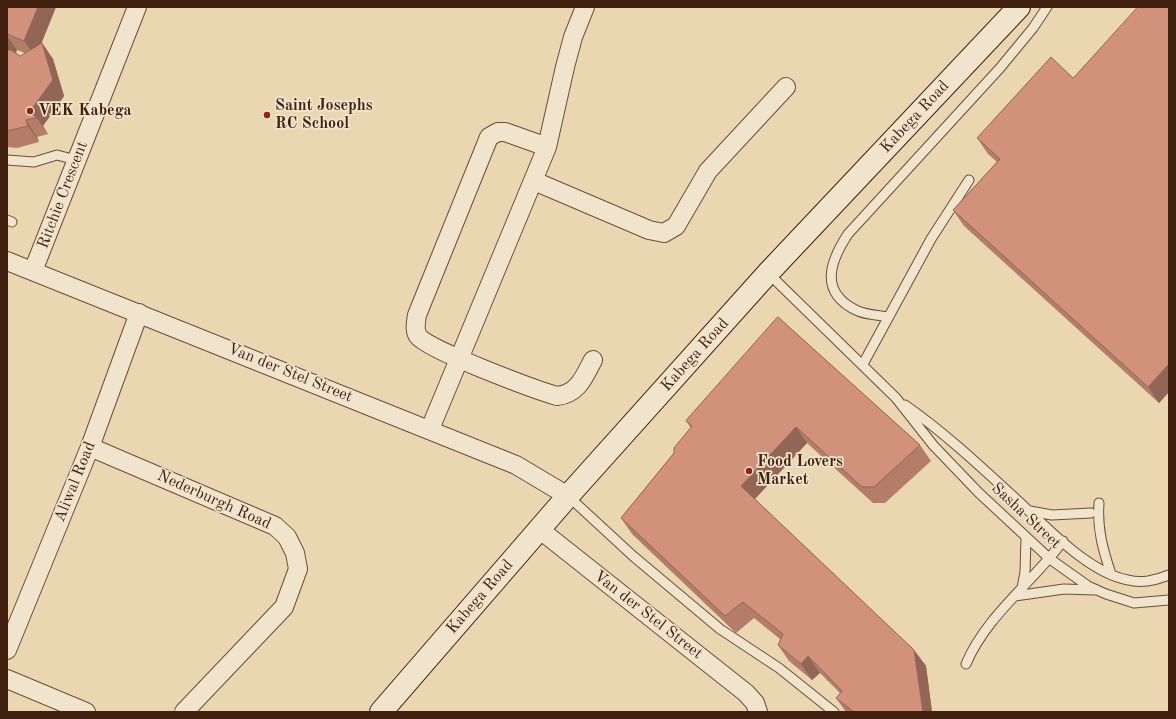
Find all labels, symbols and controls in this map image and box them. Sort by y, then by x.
street label: Kabega Road [877,77,953,157]
place label: Saint Josephs RC School [275,96,373,134]
place label: VEK Kabega [38,101,132,121]
marker: VEK Kabega [25,106,35,116]
marker: Saint Josephs RC School [262,110,272,120]
street label: Ritchie Crescent [34,139,92,251]
street label: Kabega Road [657,314,733,396]
street label: Van der Stel Street [225,339,355,407]
street label: Aliwal Road [50,439,100,525]
place label: Food Lovers Market [757,452,843,490]
street label: Nederburgh Road [154,466,274,534]
marker: Food Lovers Market [744,466,754,476]
street label: Sasha Street [987,479,1065,553]
street label: Kabega Road [443,556,517,638]
street label: Van der Stel Street [590,567,706,663]

